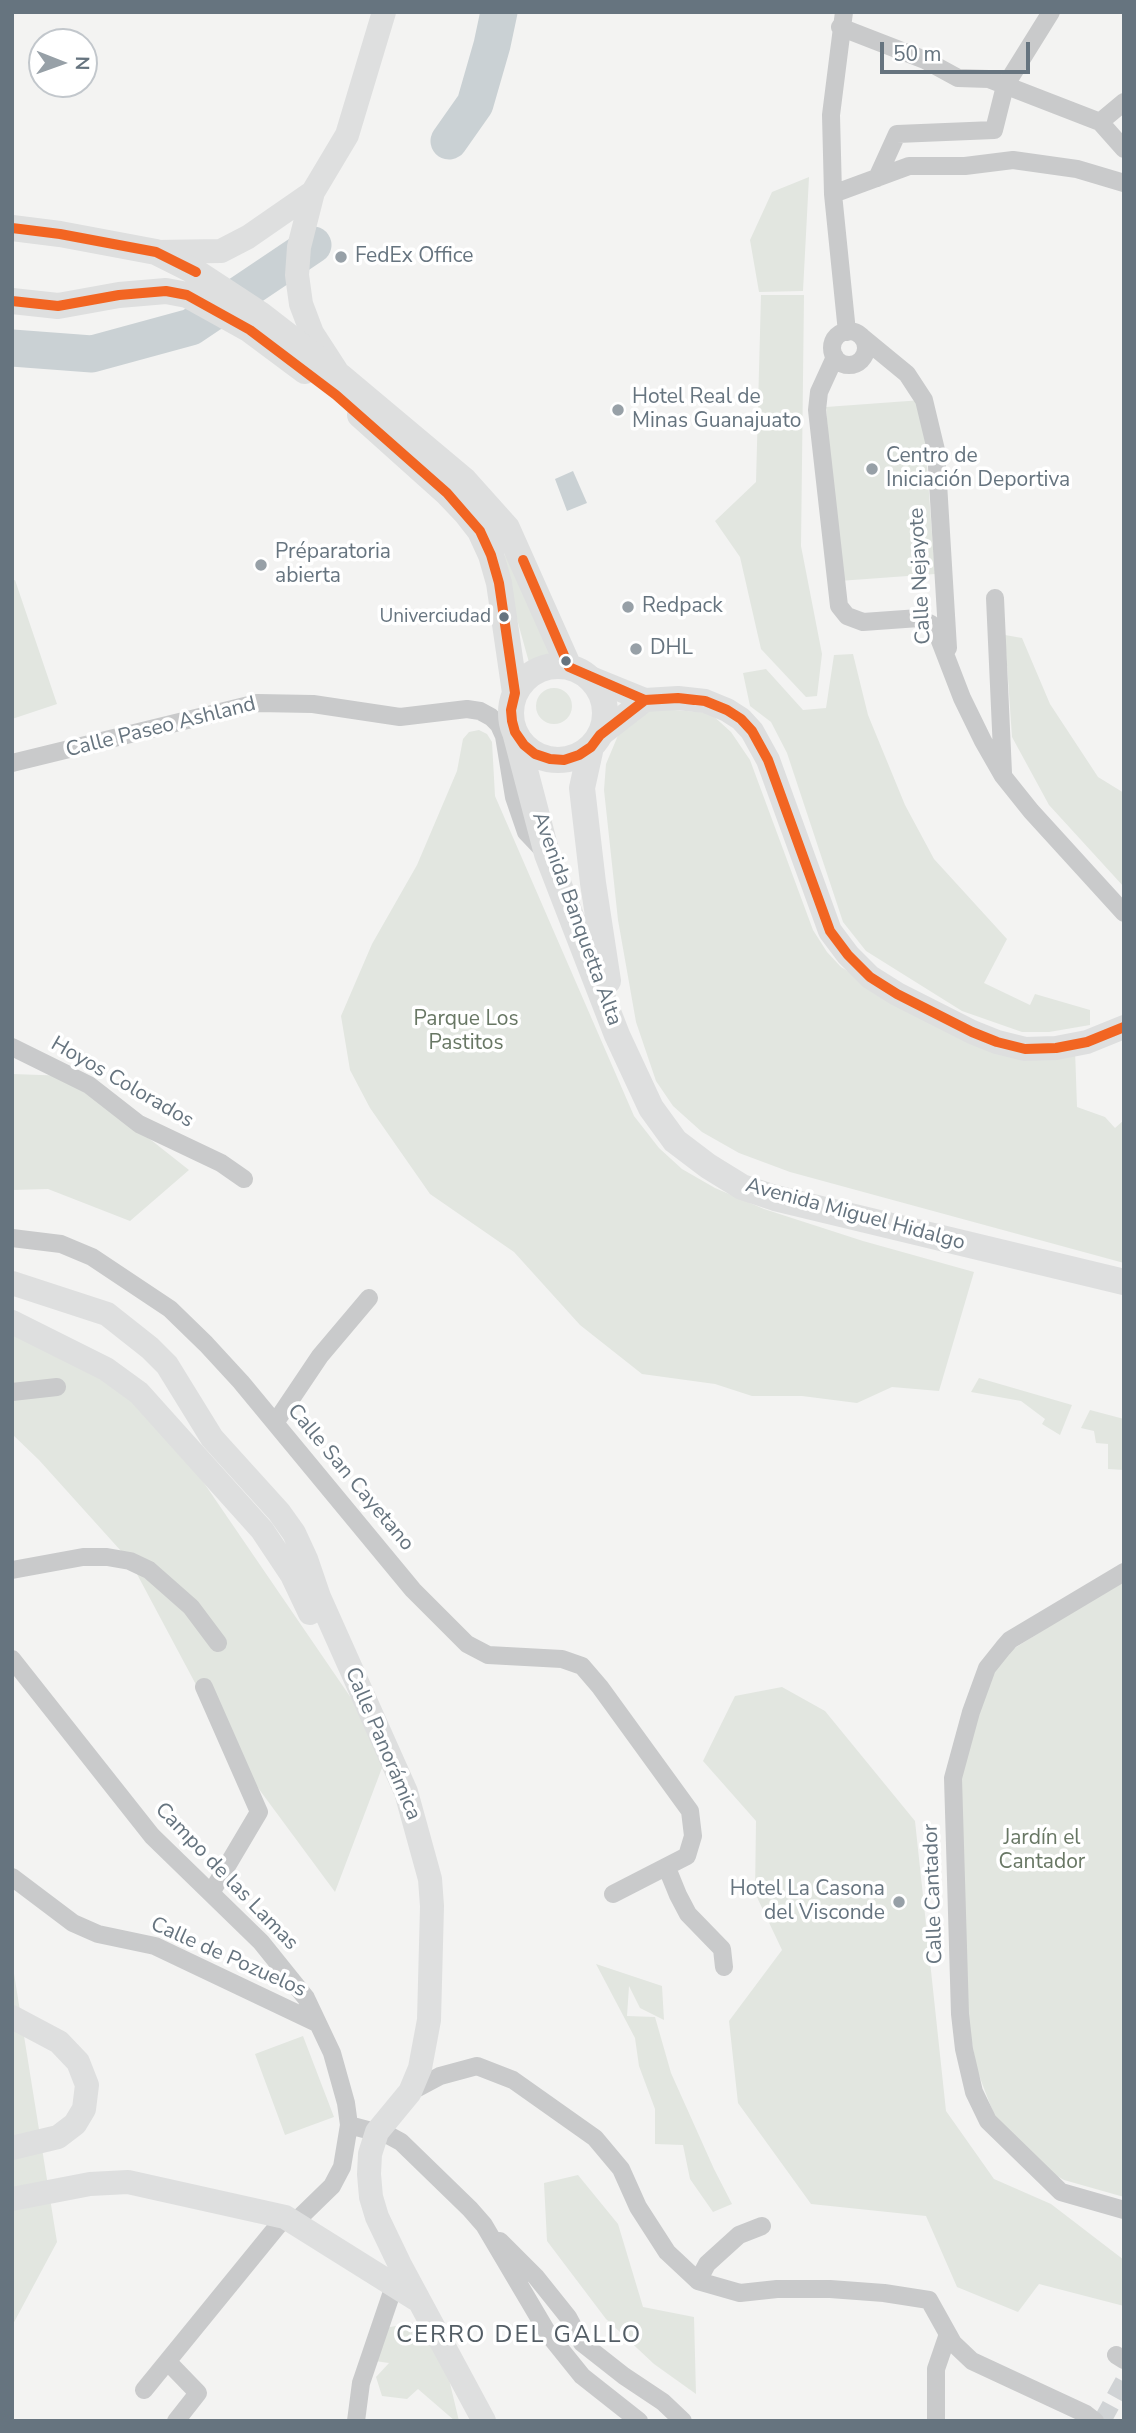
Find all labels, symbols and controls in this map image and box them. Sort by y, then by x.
north arrow [28,28,98,98]
scale bar [884,28,1034,72]
text: 50 m [893,40,942,68]
text: N [69,56,95,71]
place label: FedEx Office [355,244,473,270]
marker: FedEx Office [333,249,349,265]
place label: Hotel Real de Minas Guanajuato [632,385,801,435]
marker: Hotel Real de Minas Guanajuato [610,402,626,418]
place label: Centro de Iniciación Deportiva [886,444,1070,494]
marker: Centro de Iniciación Deportiva [864,461,880,477]
street label: Calle Nejayote [905,507,937,645]
place label: Préparatoria abierta [275,540,391,590]
marker: Préparatoria abierta [253,557,269,573]
place label: Redpack [642,594,723,620]
marker: Redpack [620,599,636,615]
place label: Univerciudad [379,606,491,628]
marker: Univerciudad [497,610,511,624]
place label: DHL [650,636,693,662]
marker: DHL [628,641,644,657]
unlabelled marker [559,654,573,668]
street label: Calle Paseo Ashland [63,692,259,764]
street label: Avenida Banquetta Alta [526,809,626,1029]
park label: Parque Los Pastitos [414,1007,518,1057]
street label: Hoyos Colorados [46,1032,198,1134]
street label: Avenida Miguel Hidalgo [743,1174,967,1256]
street label: Calle San Cayetano [281,1399,419,1557]
street label: Calle Panorámica [338,1664,426,1824]
street label: Campo de las Lamas [149,1798,303,1956]
street label: Calle Cantador [919,1823,949,1965]
park label: Jardín el Cantador [999,1826,1085,1876]
place label: Hotel La Casona del Visconde [730,1877,885,1927]
marker: Hotel La Casona del Visconde [891,1894,907,1910]
street label: Calle de Pozuelos [146,1912,310,2004]
district label: CERRO DEL GALLO [398,2322,640,2350]

